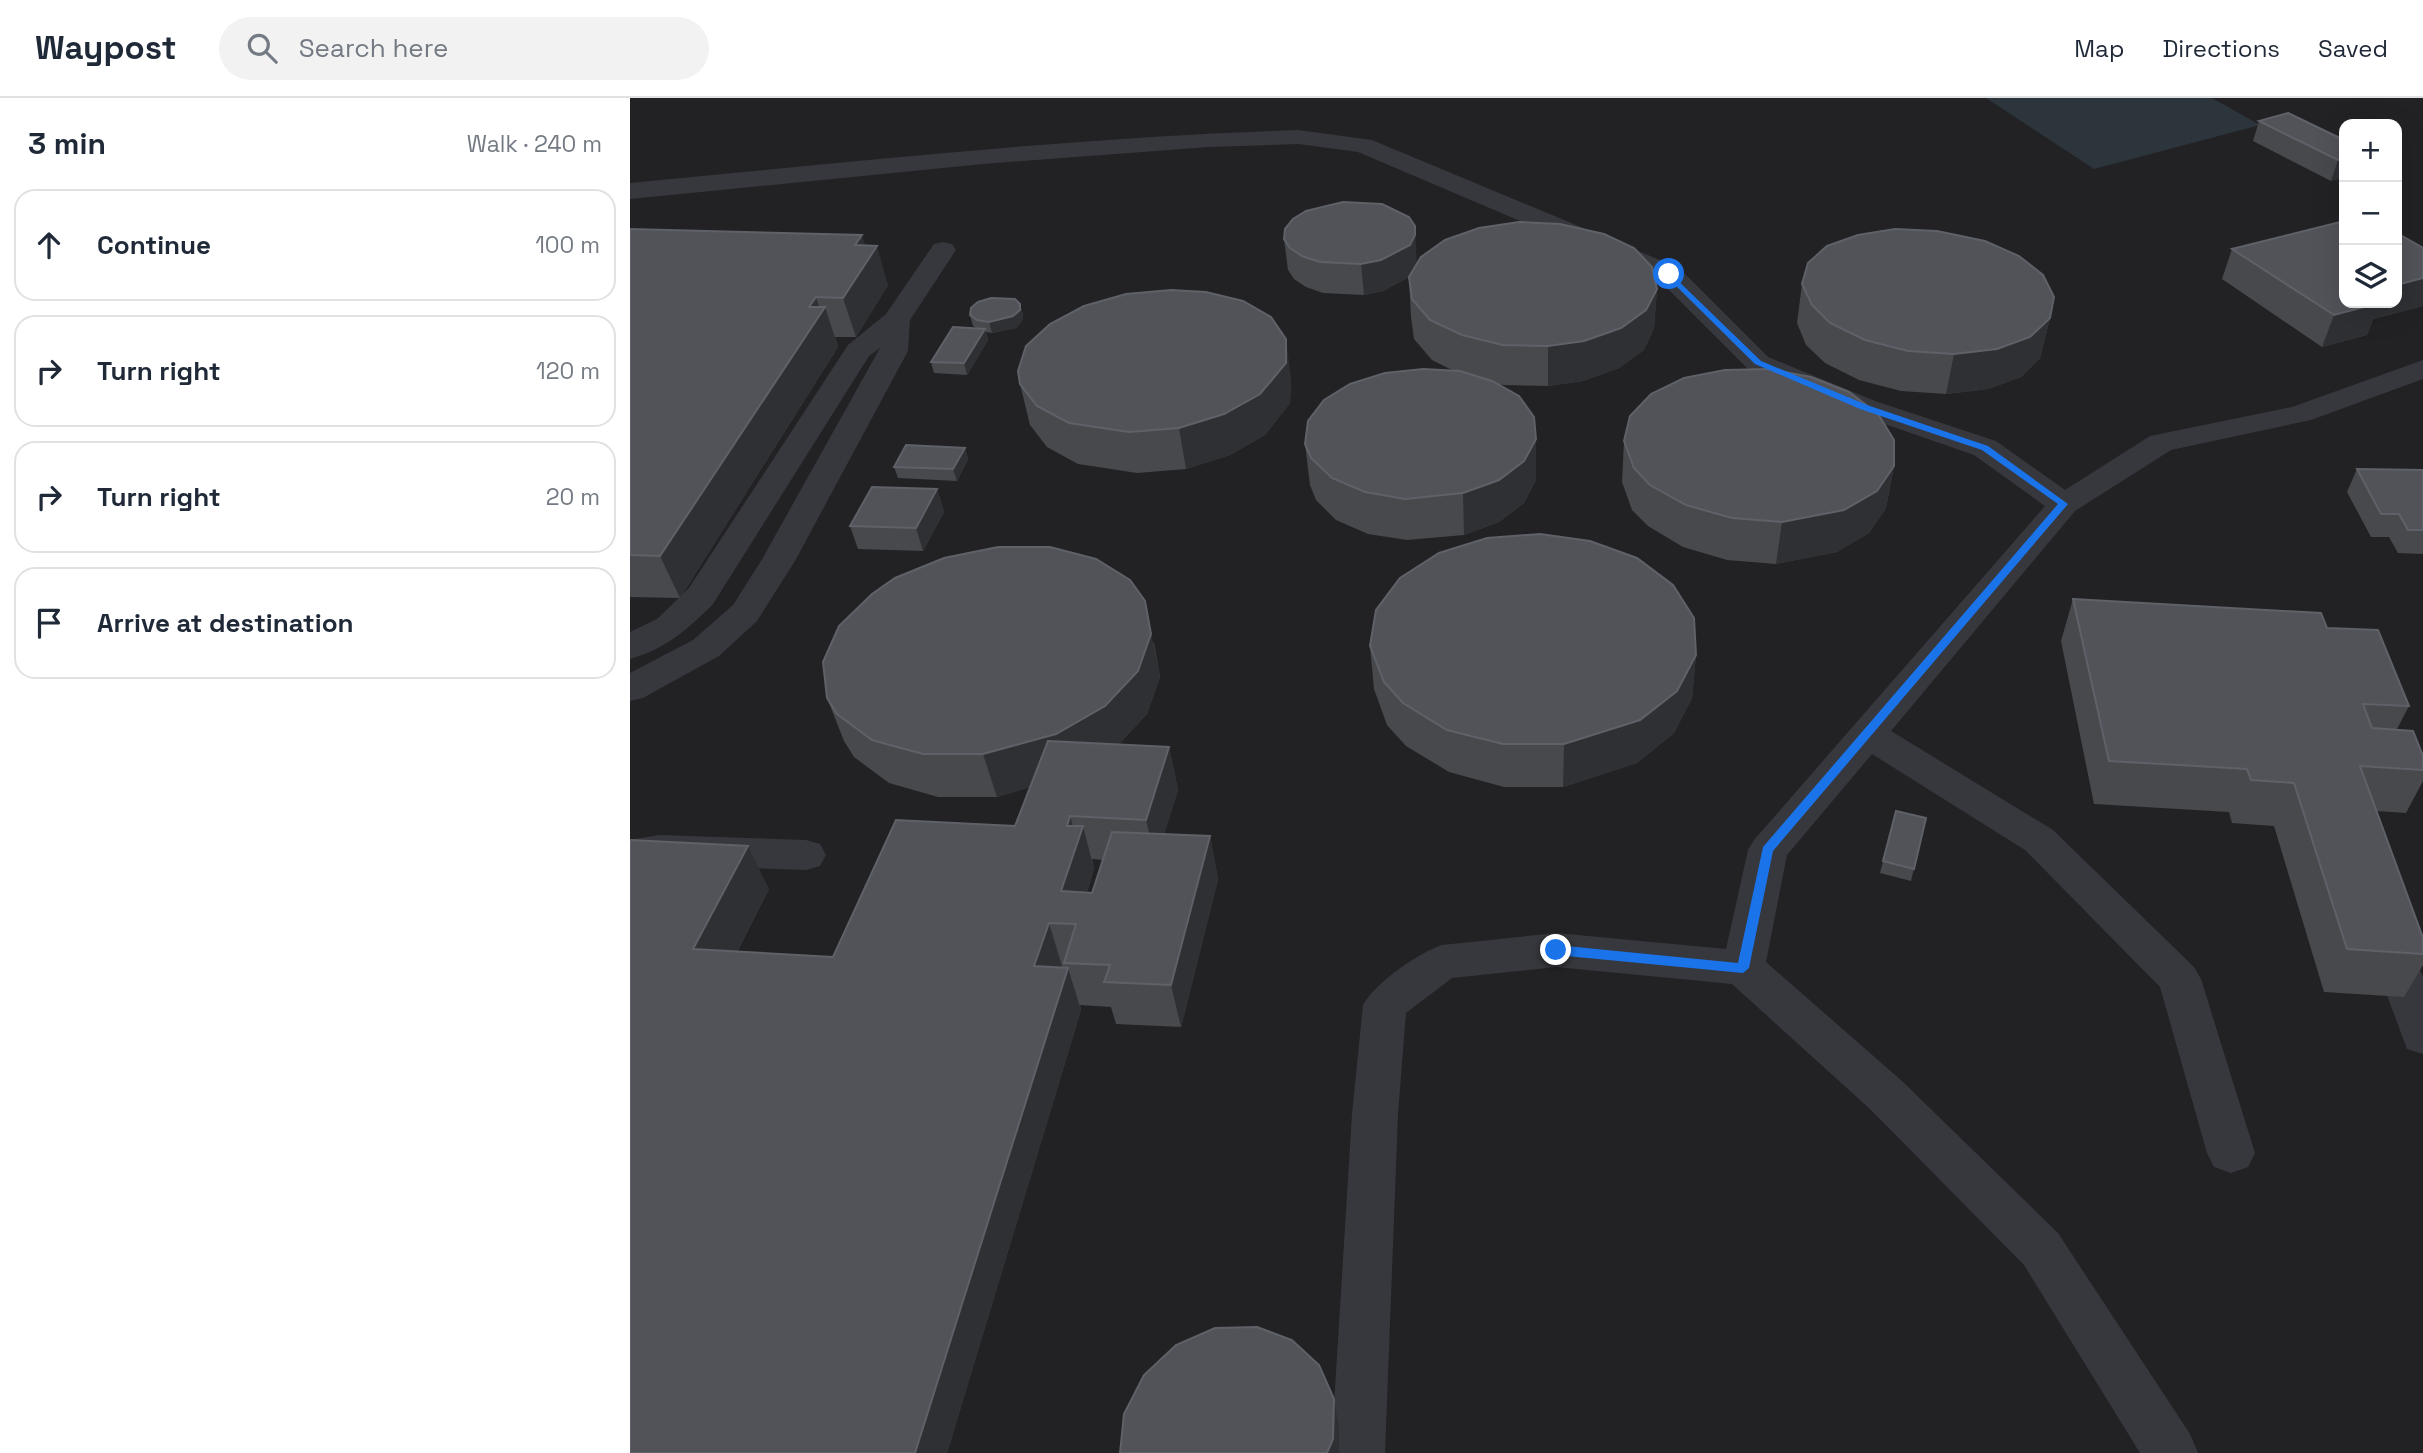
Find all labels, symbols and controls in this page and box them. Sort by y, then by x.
search box [219,17,709,80]
text: Waypost [35,27,177,69]
icon: search [243,29,281,67]
text: Search here [299,31,448,65]
text: Map [2074,33,2124,64]
text: Directions [2162,33,2280,64]
text: Saved [2318,33,2388,64]
map controls [2339,119,2402,308]
button: + [2339,119,2402,182]
text: 3 min [28,124,106,163]
text: Walk · 240 m [467,129,602,159]
button: − [2339,182,2402,245]
icon: ahead [30,226,68,264]
text: Continue [97,228,211,262]
text: 100 m [535,230,600,260]
button: layers [2339,245,2402,308]
route start [1653,258,1684,289]
icon: right [30,352,68,390]
text: Turn right [97,354,221,388]
text: 120 m [536,356,600,386]
icon: right [30,478,68,516]
text: Turn right [97,480,221,514]
text: 20 m [546,482,600,512]
icon: arrive [30,604,68,642]
text: Arrive at destination [97,606,354,640]
route end [1540,934,1571,965]

